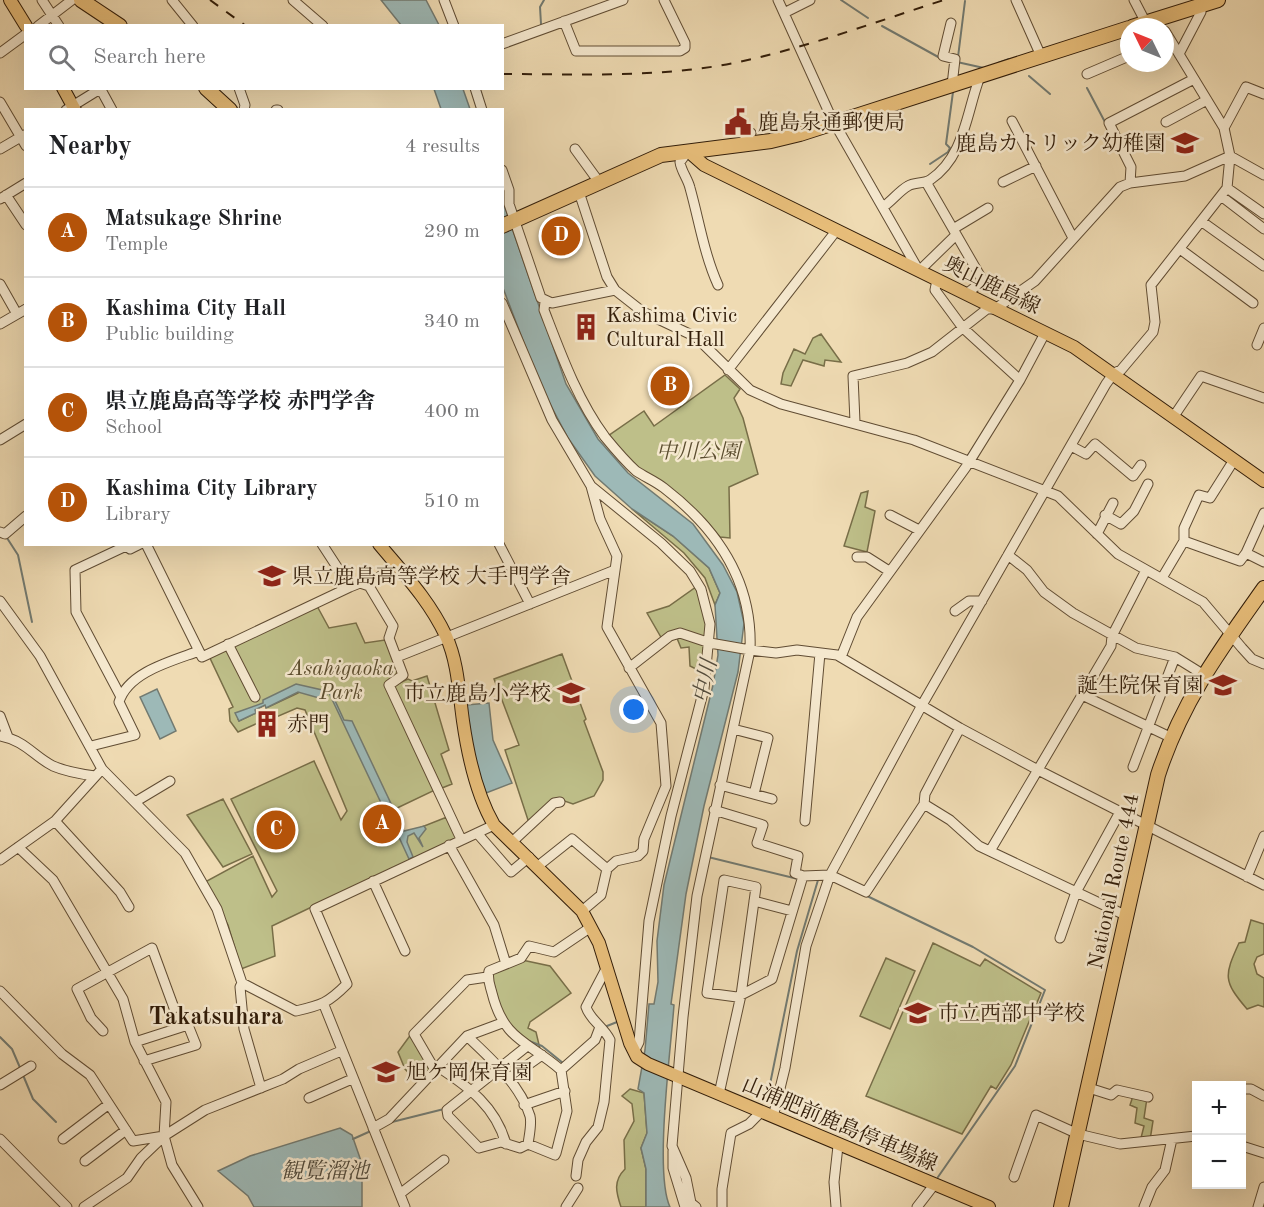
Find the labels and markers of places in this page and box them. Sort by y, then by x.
public building icon: 鹿島泉通郵便局 [723,107,753,137]
place label: 鹿島泉通郵便局 [758,111,905,134]
school or university icon: 鹿島カトリック幼稚園 [1170,128,1200,158]
place label: 鹿島カトリック幼稚園 [956,132,1165,155]
pin: D [542,214,580,258]
place label: Kashima Civic Cultural Hall [606,306,737,351]
building icon: Kashima Civic Cultural Hall [571,312,601,342]
pin: B [650,364,690,408]
school or university icon: 県立鹿島高等学校 大手門学舎 [257,561,287,591]
place label: 県立鹿島高等学校 大手門学舎 [292,565,571,588]
school or university icon: 誕生院保育園 [1208,670,1238,700]
place label: 誕生院保育園 [1077,674,1203,697]
school or university icon: 市立鹿島小学校 [556,678,586,708]
place label: 市立鹿島小学校 [404,682,551,705]
building icon: 赤門 [252,709,282,739]
place label: 赤門 [287,713,329,736]
pin: A [362,802,401,846]
pin: C [256,808,296,852]
school or university icon: 市立西部中学校 [903,998,933,1028]
place label: 市立西部中学校 [938,1002,1085,1025]
school or university icon: 旭ケ岡保育園 [371,1057,401,1087]
place label: 旭ケ岡保育園 [406,1061,532,1084]

